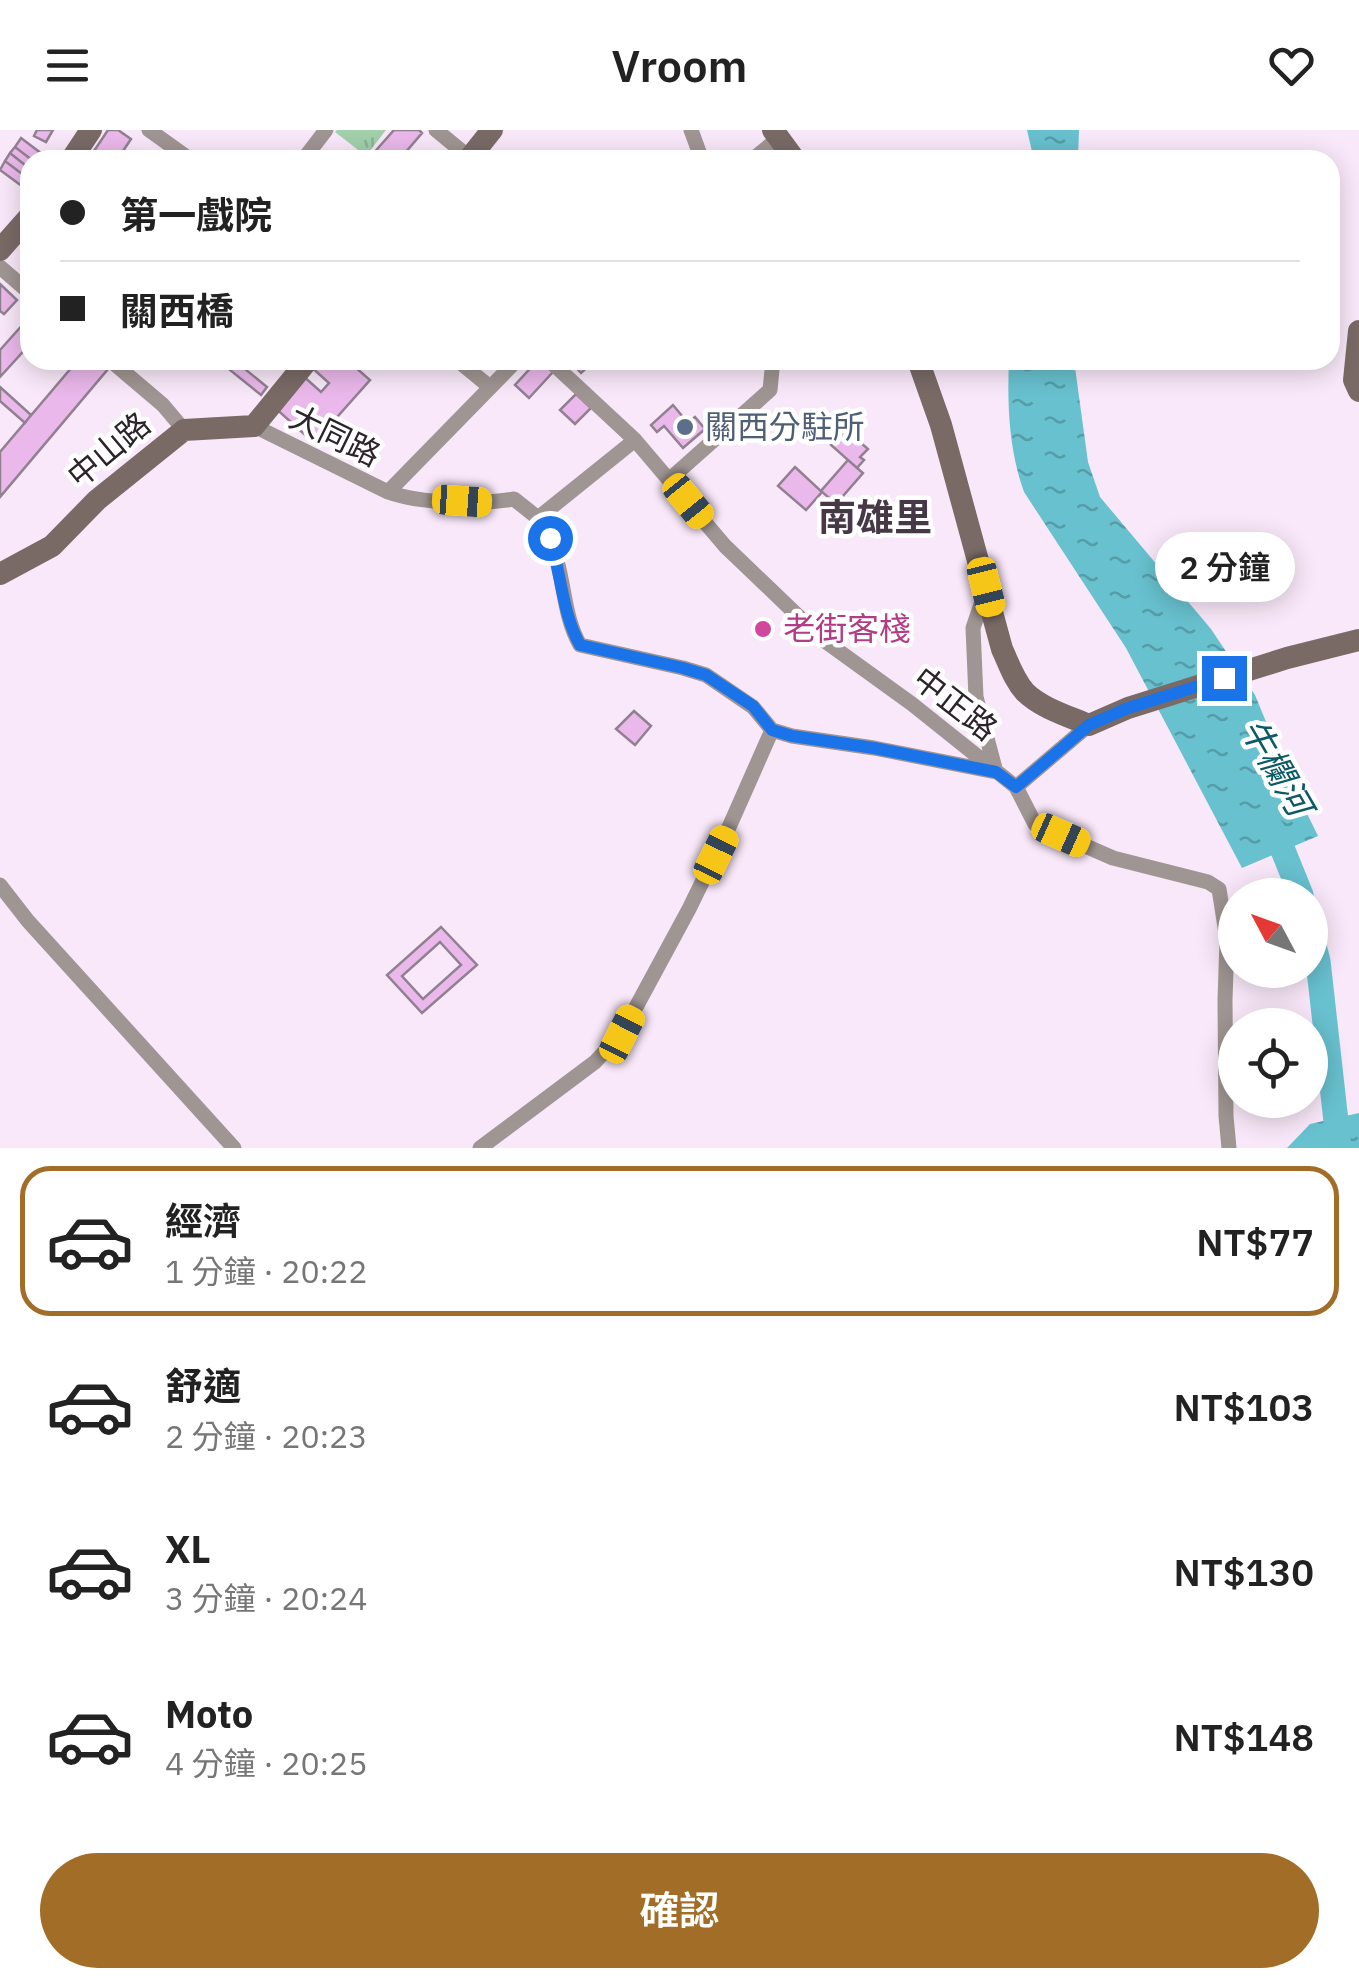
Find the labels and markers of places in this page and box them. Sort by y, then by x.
place label: 關西分駐所 [705,405,865,447]
marker: 關西分駐所 [674,416,696,438]
place label: 老街客棧 [783,607,911,649]
marker: 老街客棧 [752,618,774,640]

